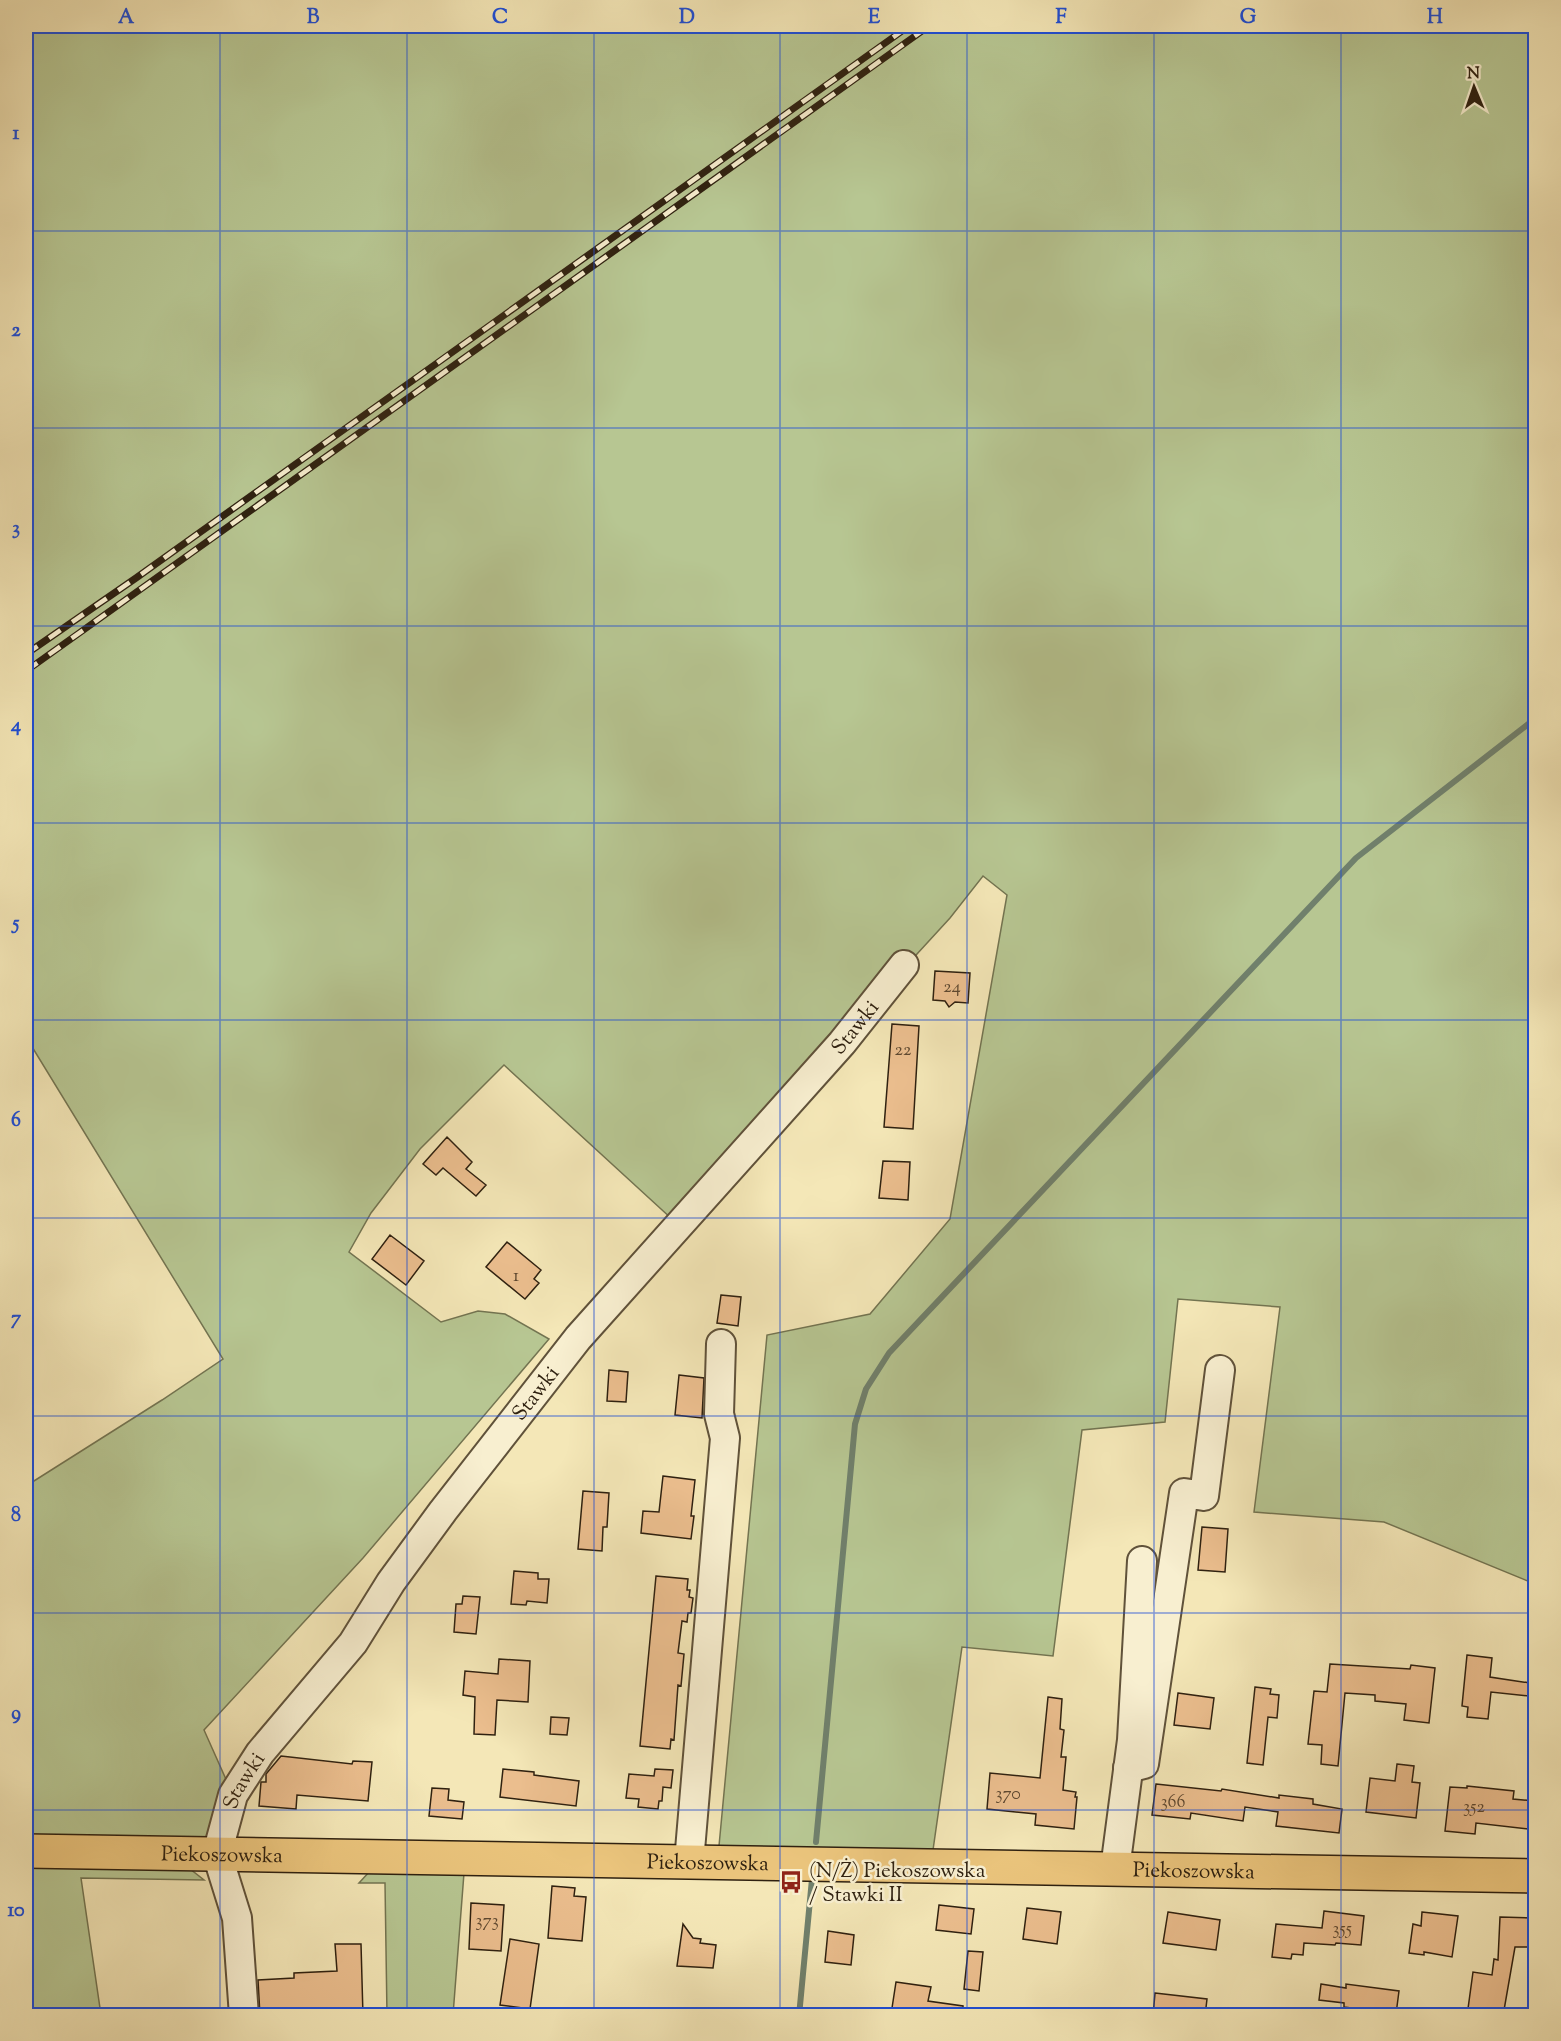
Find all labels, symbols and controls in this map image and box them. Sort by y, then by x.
text: A [118,4,135,33]
text: B [307,4,320,33]
text: C [492,4,508,33]
text: D [679,4,695,33]
text: E [868,4,881,33]
text: F [1055,4,1067,33]
text: G [1240,4,1257,33]
text: H [1427,4,1443,33]
north arrow [1444,57,1504,117]
text: N [1467,63,1481,86]
text: 1 [13,120,20,149]
text: 2 [11,317,21,346]
text: 3 [12,515,20,544]
text: 4 [10,712,21,741]
text: 5 [11,910,20,939]
house number: 24 [943,975,961,1001]
street label: Stawki [825,995,887,1062]
house number: 22 [895,1038,912,1064]
text: 6 [11,1107,21,1136]
house number: 1 [513,1264,519,1290]
text: 7 [11,1305,22,1334]
street label: Stawki [506,1360,568,1428]
text: 8 [11,1502,21,1531]
text: 9 [11,1700,21,1729]
street label: Stawki [217,1747,274,1812]
house number: 370 [995,1782,1021,1808]
house number: 366 [1160,1790,1186,1816]
house number: 352 [1463,1795,1485,1821]
street label: Piekoszowska [161,1840,283,1872]
street label: Piekoszowska [647,1848,769,1880]
street label: Piekoszowska [1133,1856,1255,1888]
place label: (N/Ż) Piekoszowska / Stawki II [809,1857,986,1911]
bus stop icon: (N/Ż) Piekoszowska / Stawki II [778,1869,804,1895]
text: 10 [7,1897,25,1926]
house number: 373 [475,1909,499,1935]
house number: 355 [1332,1917,1352,1943]

